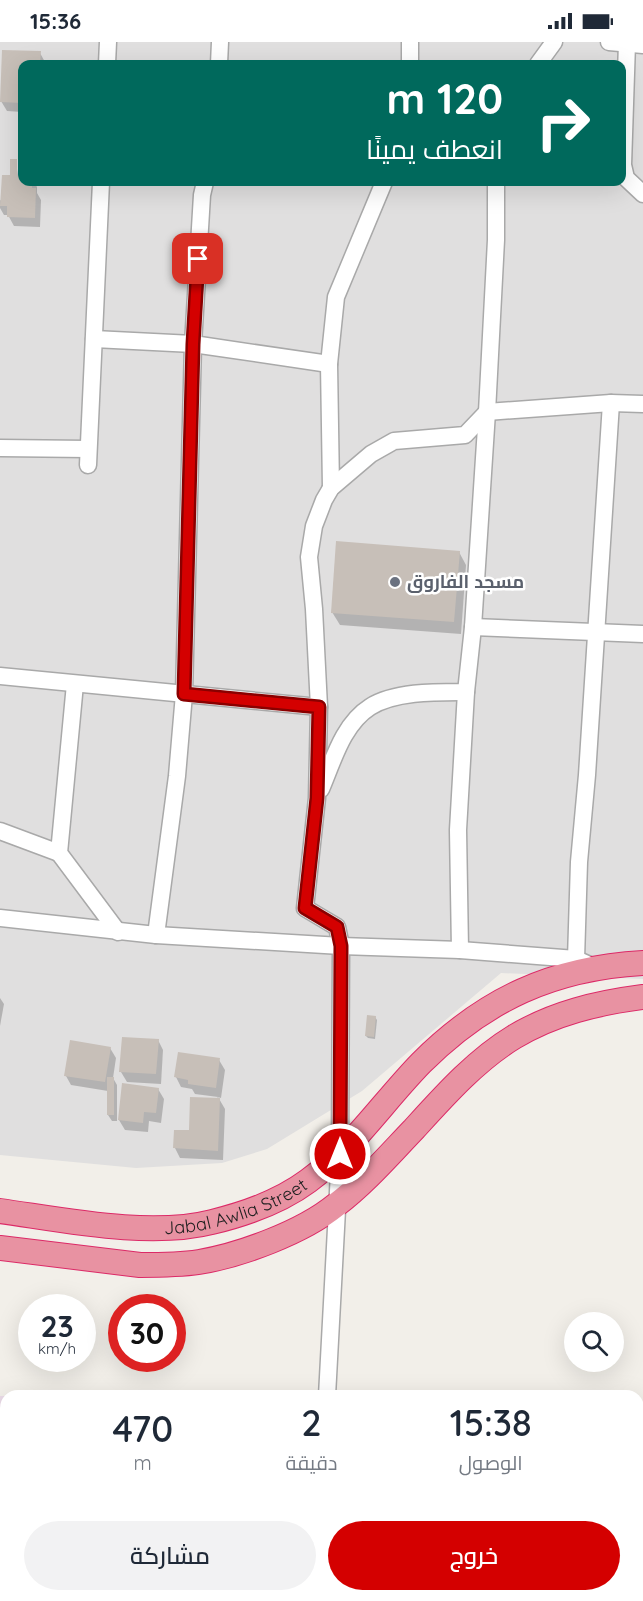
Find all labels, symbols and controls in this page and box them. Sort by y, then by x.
text: 15:36 [30,7,81,35]
text: 120 m [386,72,503,125]
icon: right [524,84,602,162]
text: انعطف يمينًا [366,132,503,166]
pin [172,233,223,284]
icon: arrive [181,242,214,275]
place label: مسجد الفاروق [407,570,524,593]
marker: مسجد الفاروق [388,575,402,589]
position arrow [308,1122,372,1186]
street label: Jabal Awlia Street [163,1173,311,1239]
speed limit sign: 30 [108,1294,186,1372]
text: 23 [40,1307,74,1345]
map controls [564,1312,624,1372]
button: search [564,1312,624,1372]
text: km/h [38,1339,76,1358]
text: 2 [301,1400,322,1445]
text: 15:38 [450,1400,532,1445]
text: 470 [112,1406,173,1451]
text: m [134,1450,152,1475]
text: دقيقة [285,1450,337,1475]
text: الوصول [459,1450,523,1475]
button: مشاركة [24,1521,316,1590]
button: خروج [328,1521,620,1590]

